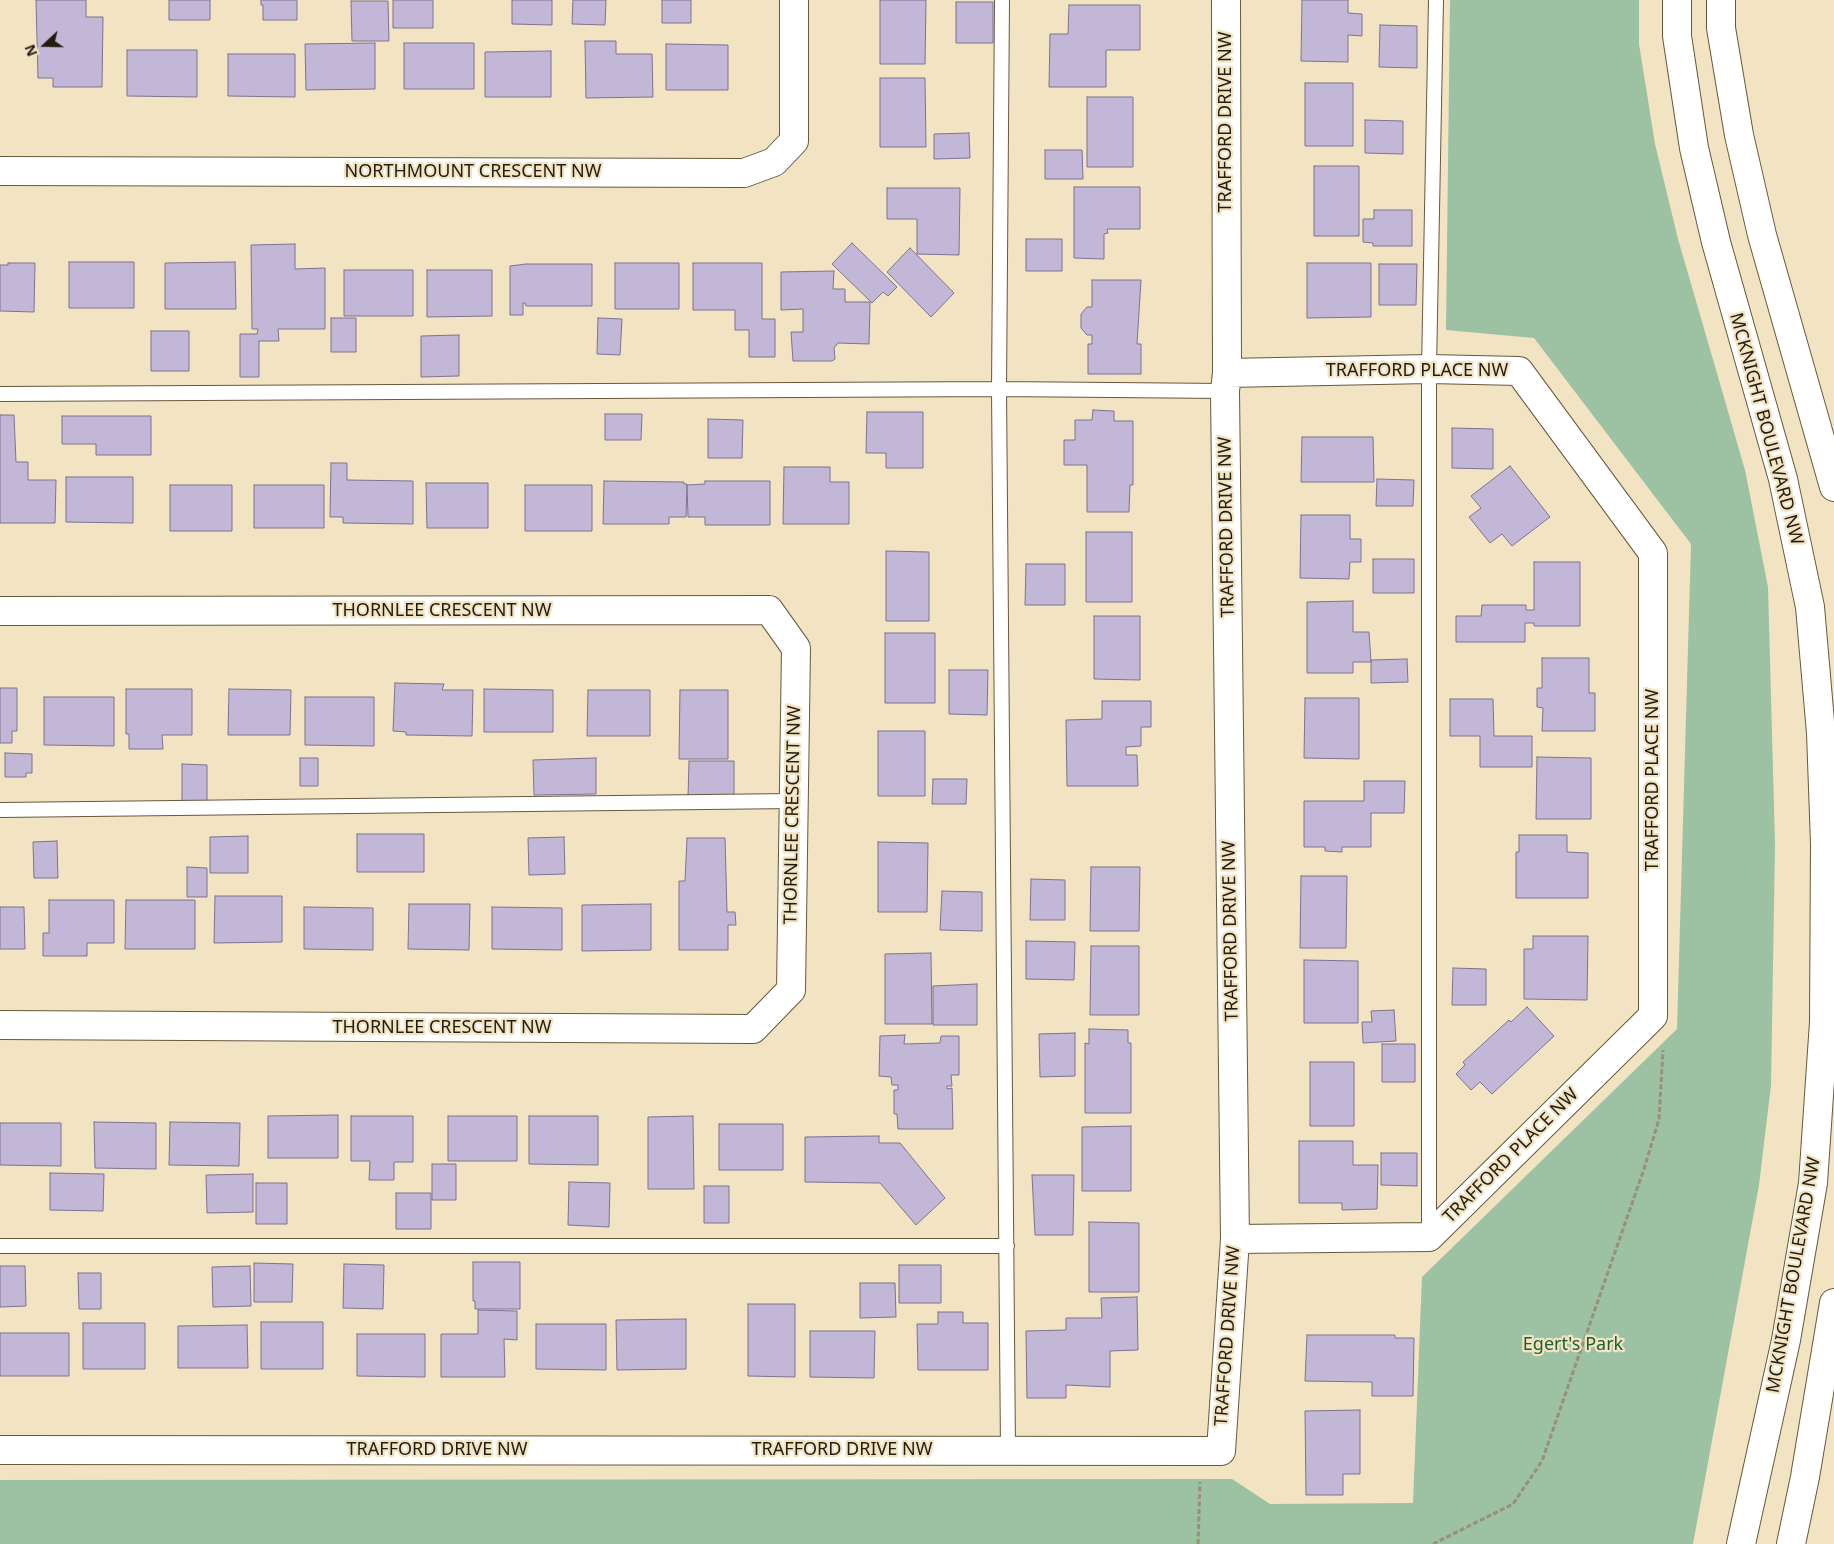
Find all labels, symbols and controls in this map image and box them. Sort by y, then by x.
north arrow [20,20,70,70]
street label: TRAFFORD DRIVE NW [1215,32,1237,212]
text: N [20,42,41,59]
street label: NORTHMOUNT CRESCENT NW [345,161,601,183]
street label: MCKNIGHT BOULEVARD NW [1725,311,1807,547]
street label: TRAFFORD PLACE NW [1326,360,1508,382]
street label: TRAFFORD DRIVE NW [1215,436,1239,618]
street label: THORNLEE CRESCENT NW [332,600,552,622]
street label: TRAFFORD PLACE NW [1642,689,1664,871]
street label: THORNLEE CRESCENT NW [780,705,806,925]
street label: TRAFFORD DRIVE NW [1219,840,1243,1022]
street label: THORNLEE CRESCENT NW [332,1017,552,1039]
street label: TRAFFORD PLACE NW [1439,1084,1583,1228]
street label: MCKNIGHT BOULEVARD NW [1763,1155,1825,1395]
street label: TRAFFORD DRIVE NW [1211,1245,1245,1427]
park label: Egert's Park [1523,1334,1623,1356]
street label: TRAFFORD DRIVE NW [347,1439,527,1461]
street label: TRAFFORD DRIVE NW [752,1439,932,1461]

